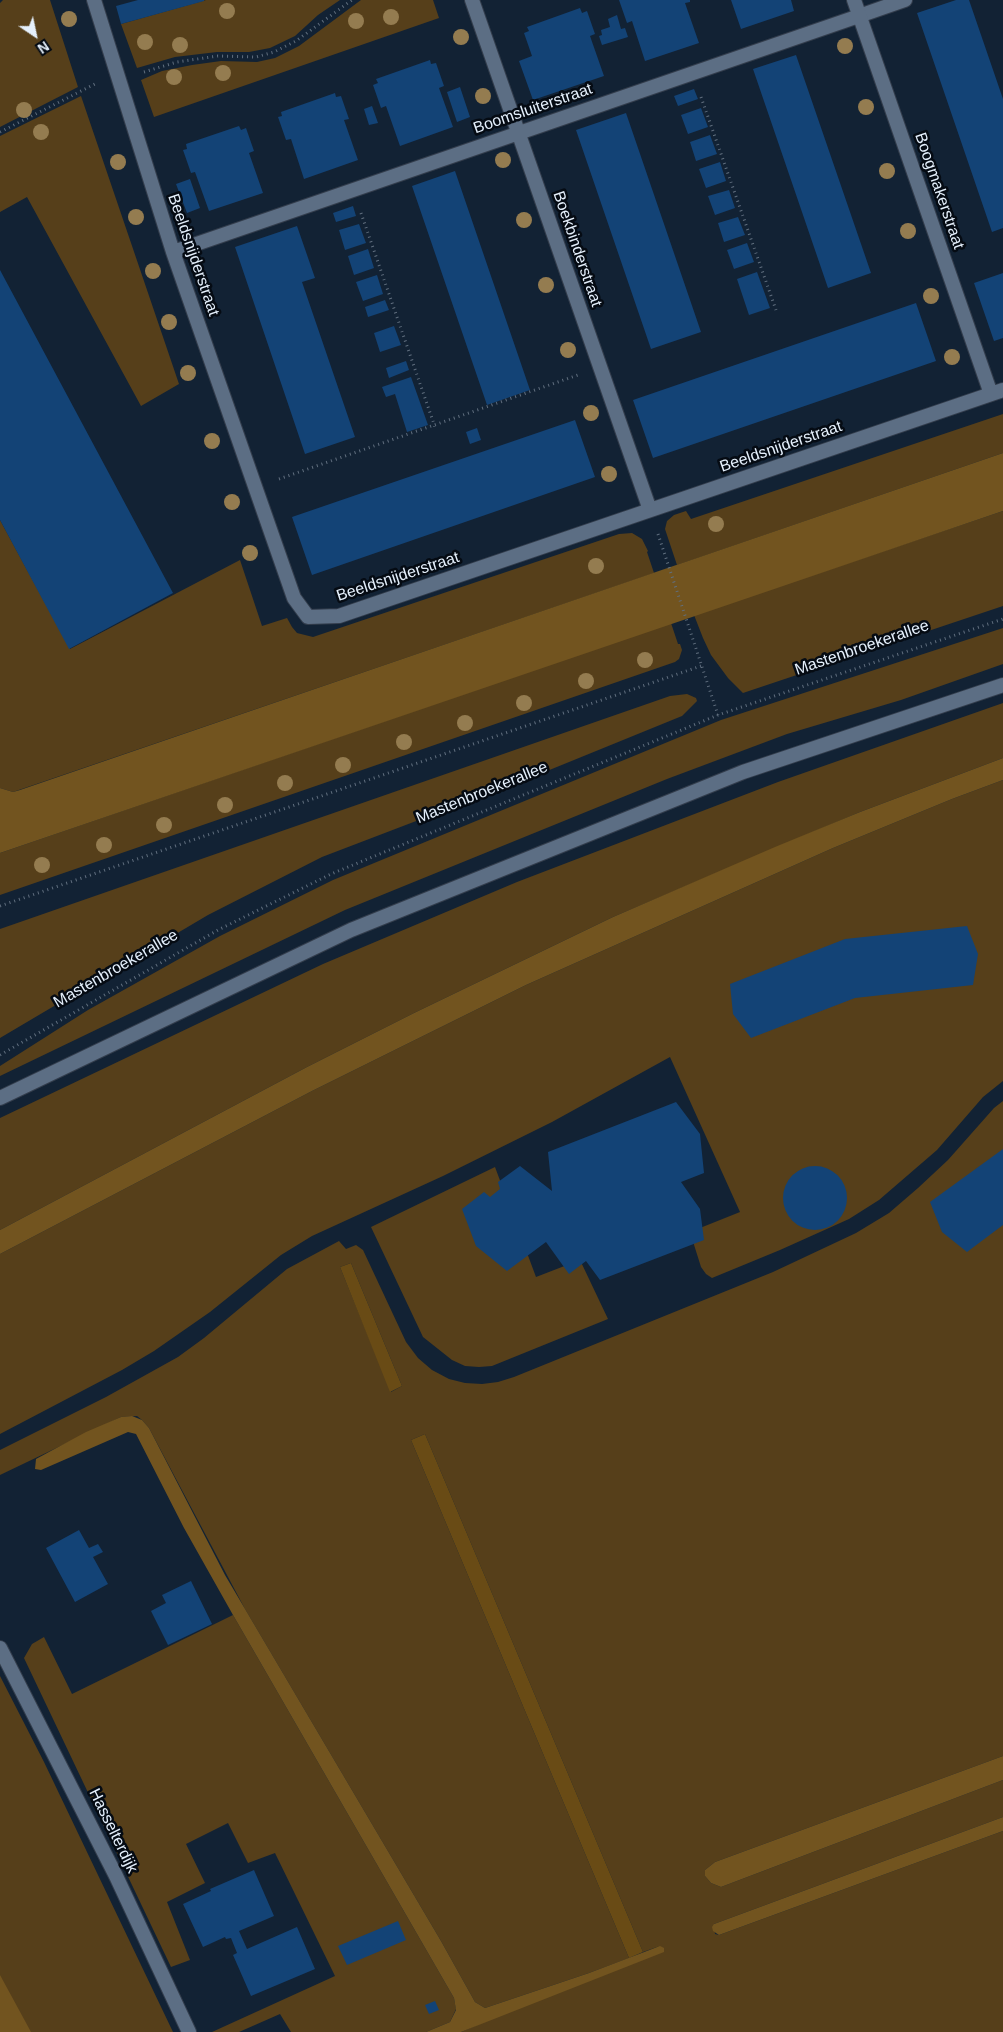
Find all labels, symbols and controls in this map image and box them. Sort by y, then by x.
north arrow [10,10,60,60]
text: N [35,38,52,57]
street label: Boomsluiterstraat [471,80,595,138]
street label: Boogmakerstraat [910,130,968,252]
street label: Boekbinderstraat [548,189,606,309]
street label: Beeldsnijderstraat [163,191,223,319]
street label: Beeldsnijderstraat [717,417,845,477]
street label: Beeldsnijderstraat [334,548,462,606]
street label: Mastenbroekerallee [792,616,932,680]
street label: Mastenbroekerallee [413,758,551,828]
street label: Mastenbroekerallee [50,926,182,1012]
street label: Hasselterdijk [84,1786,142,1876]

